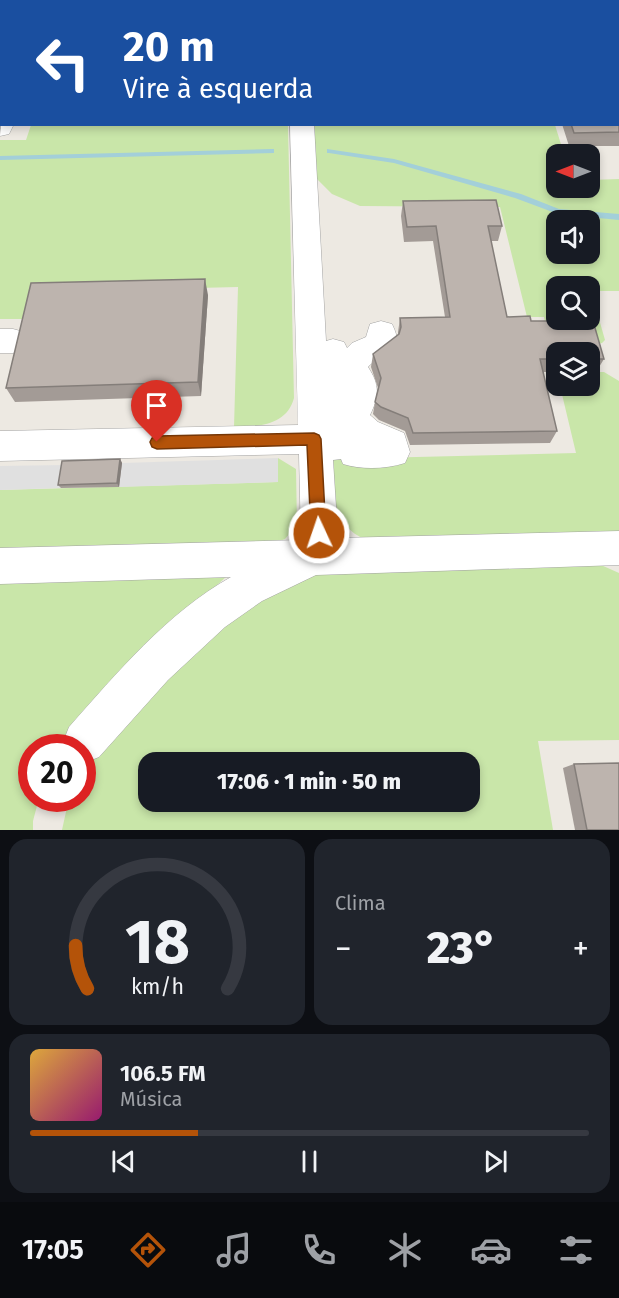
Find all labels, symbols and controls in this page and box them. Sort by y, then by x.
text: 20 m [123,22,215,72]
icon: left [24,24,102,102]
text: Vire à esquerda [123,73,313,105]
north arrow [546,144,600,198]
map controls [546,144,600,396]
button: sound [546,210,600,264]
button: search [546,276,600,330]
button: layers [546,342,600,396]
pin [131,380,182,442]
icon: arrive [140,389,173,422]
position arrow [287,501,351,565]
speed limit sign: 20 [18,734,96,812]
text: 17:06 · 1 min · 50 m [217,768,401,795]
text: Clima [335,891,386,915]
text: 18 [124,905,190,980]
text: 23° [427,921,497,975]
text: − [335,929,352,969]
text: + [573,929,589,969]
text: km/h [130,974,184,1000]
text: 106.5 FM [120,1060,205,1087]
text: Música [120,1087,182,1111]
icon: previous [107,1145,140,1178]
icon: pause [293,1145,326,1178]
icon: next [479,1145,512,1178]
icon: directions [127,1229,169,1271]
icon: music [213,1229,255,1271]
icon: phone [298,1229,340,1271]
icon: climate [384,1229,426,1271]
icon: car [470,1229,512,1271]
icon: filters [555,1229,597,1271]
text: 17:05 [22,1234,84,1266]

